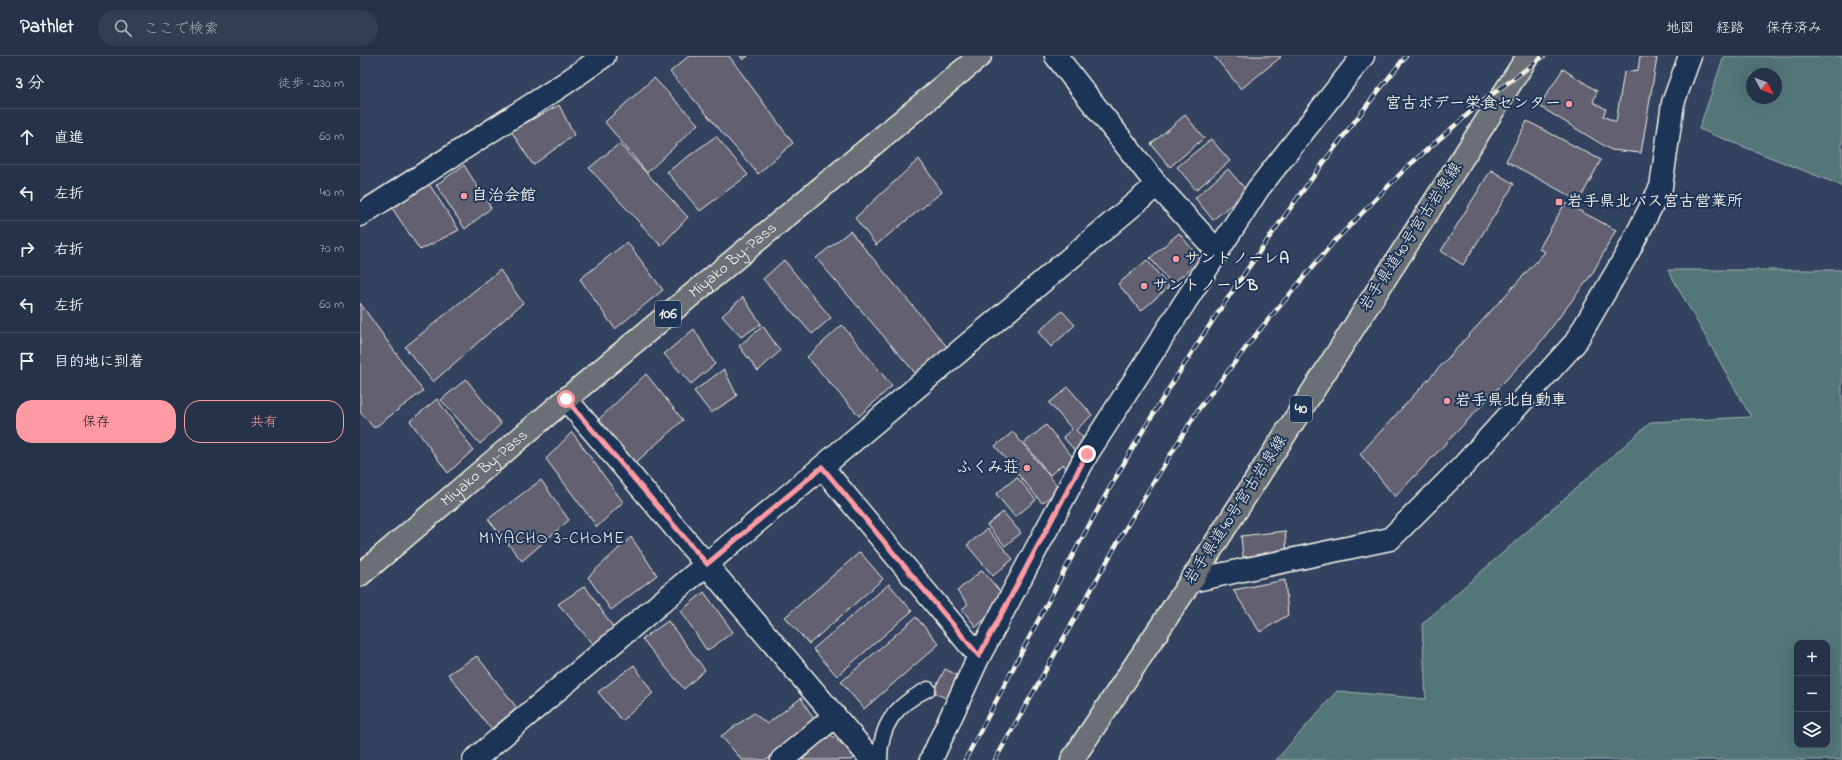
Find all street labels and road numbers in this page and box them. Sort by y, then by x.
street label: 岩手県道40号宮古岩泉線 [1354,158,1468,316]
street label: Miyako By-Pass [684,217,783,304]
road number: 106 [655,301,681,327]
road number: 40 [1290,396,1312,422]
street label: Miyako By-Pass [436,424,534,513]
street label: 岩手県道40号宮古岩泉線 [1179,431,1293,589]

